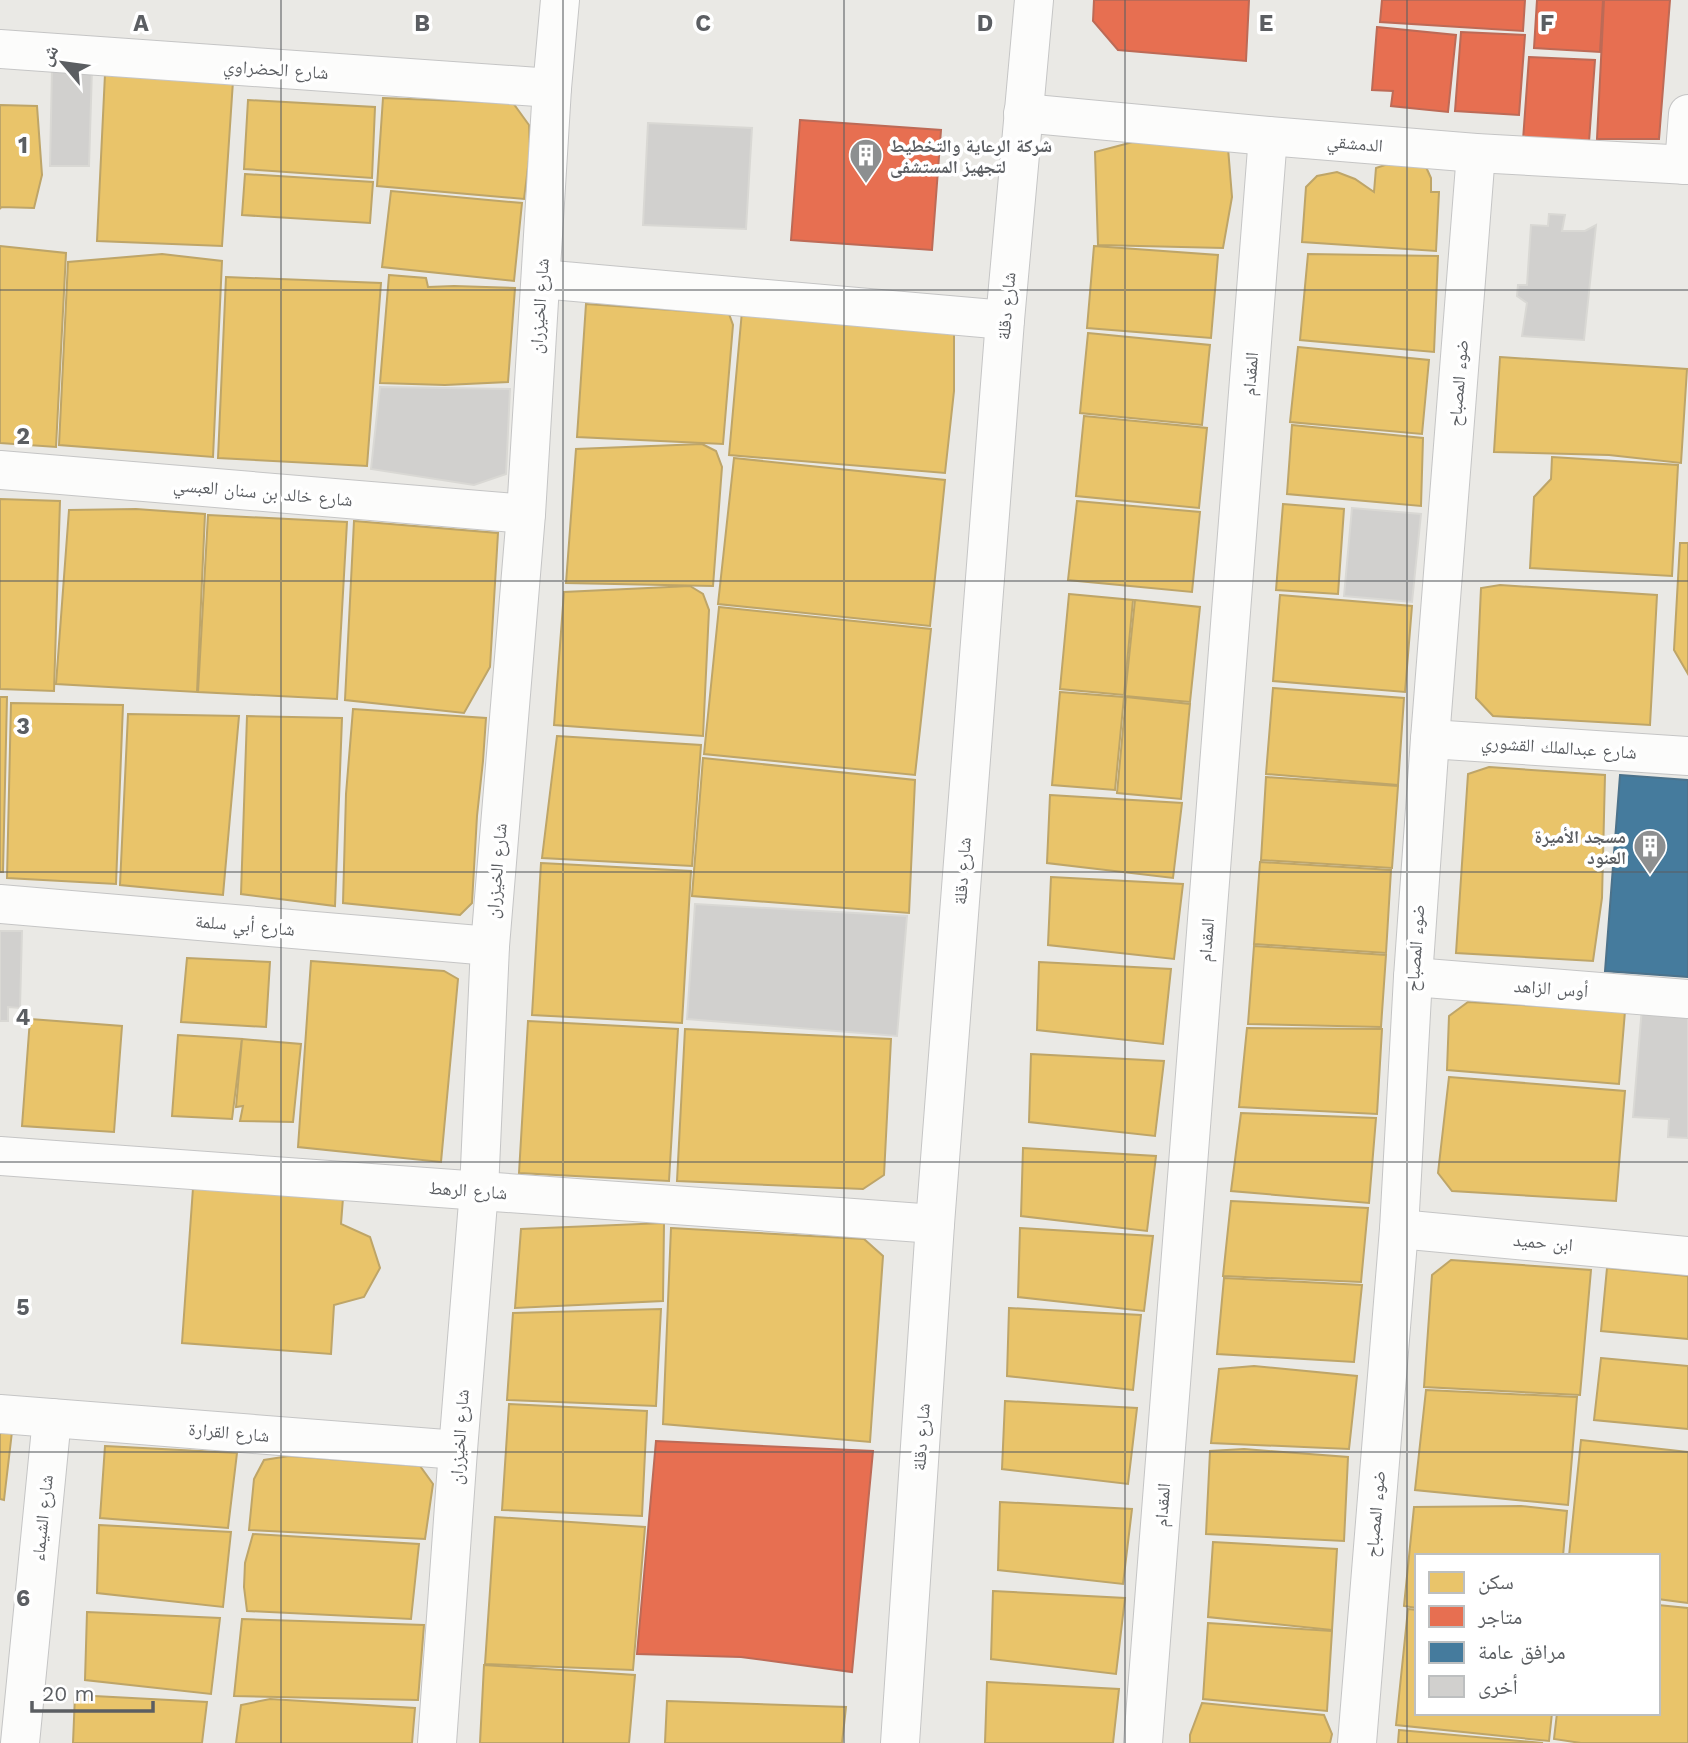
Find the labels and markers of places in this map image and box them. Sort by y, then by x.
place label: شركة الرعاية والتخطيط لتجهيز المستشفى [890,135,1052,178]
building icon: شركة الرعاية والتخطيط لتجهيز المستشفى [847,136,885,185]
place label: مسجد الأميرة العنود [1535,826,1626,868]
building icon: مسجد الأميرة العنود [1631,827,1669,876]

